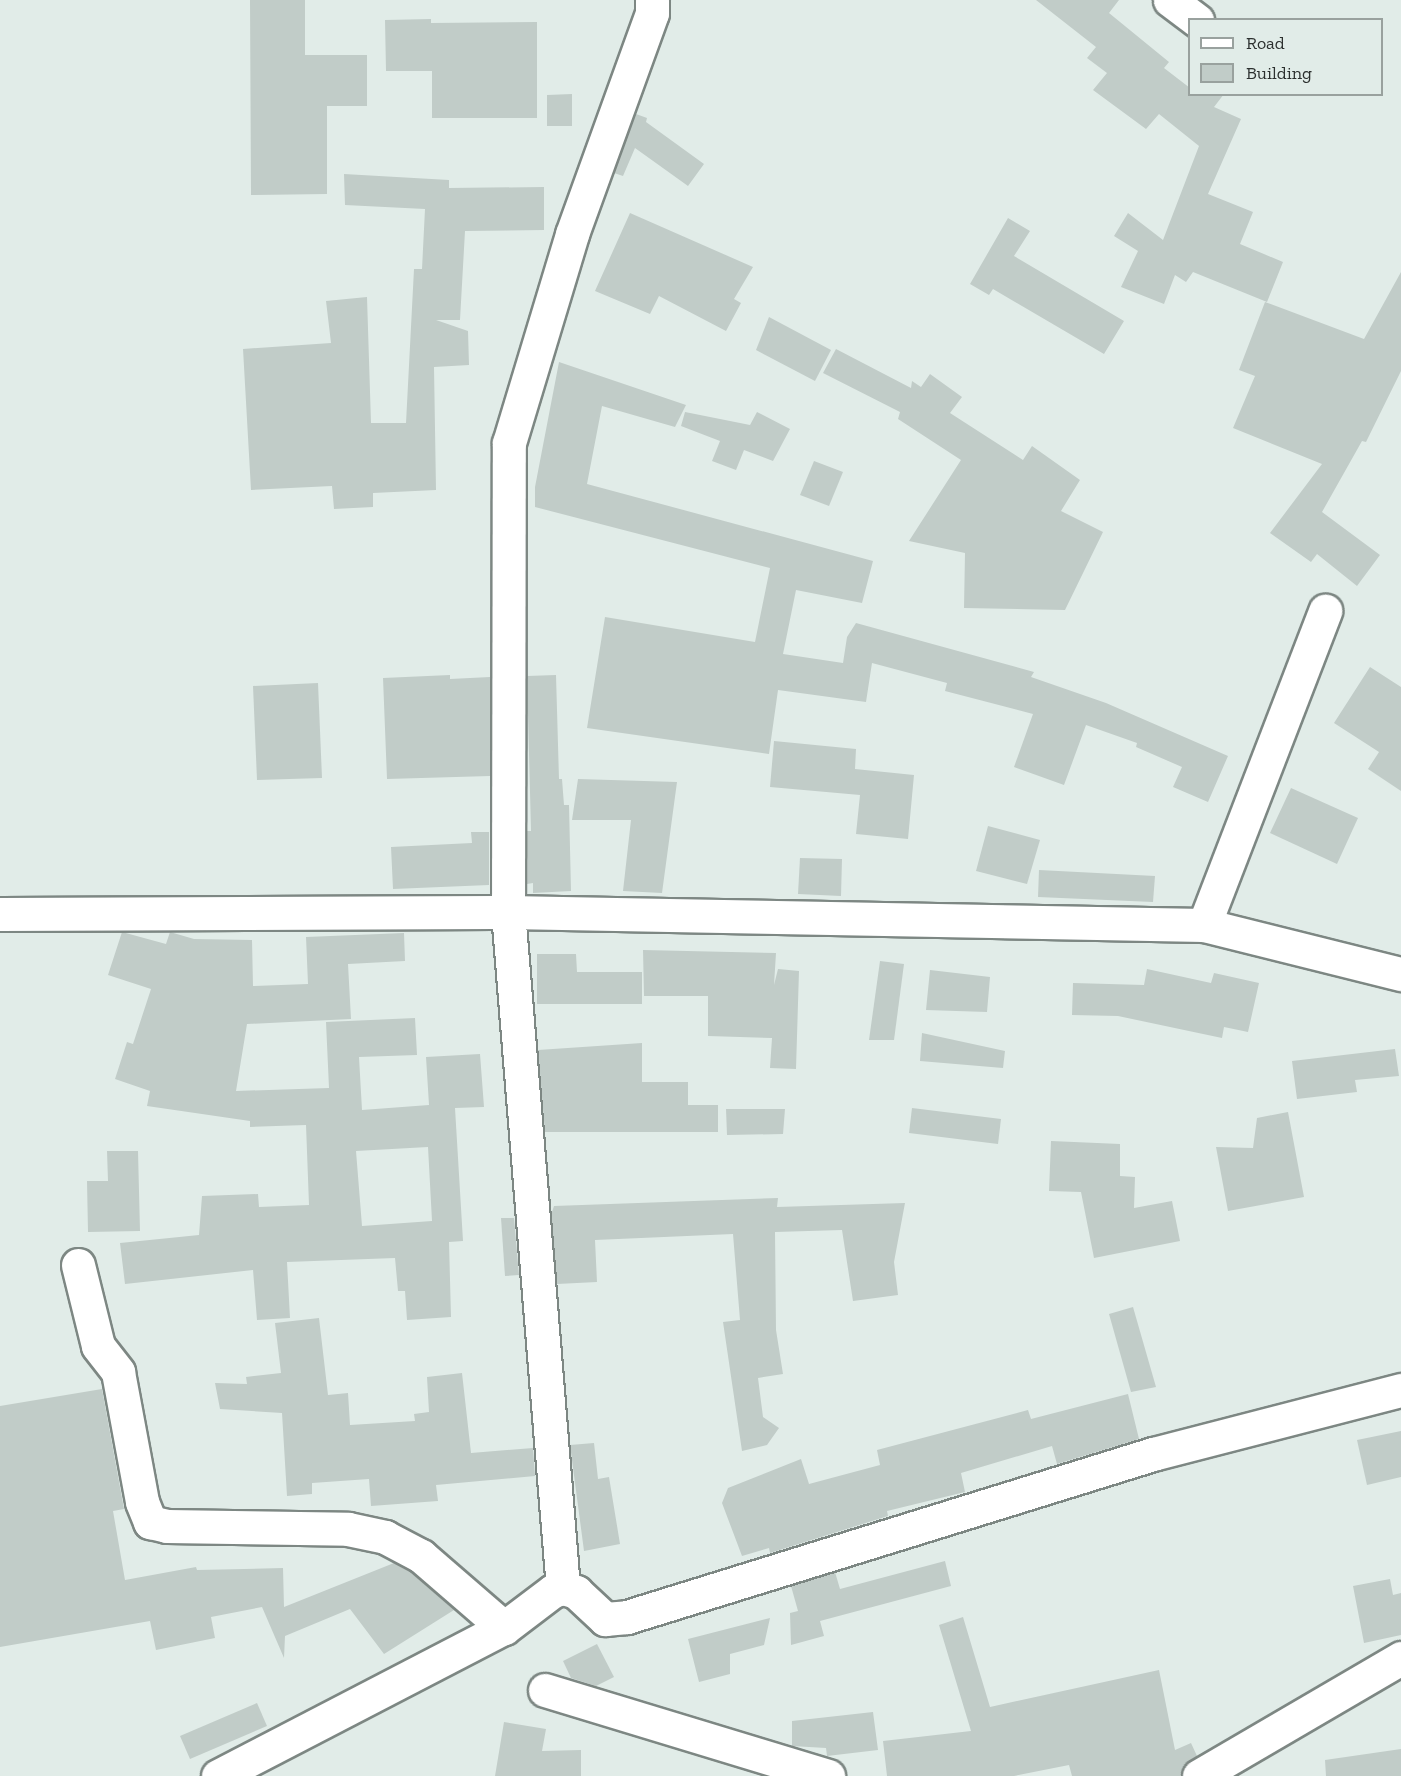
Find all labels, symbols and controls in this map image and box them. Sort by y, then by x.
legend [1188,18,1383,96]
text: Road [1246,32,1285,54]
text: Building [1246,62,1312,84]

